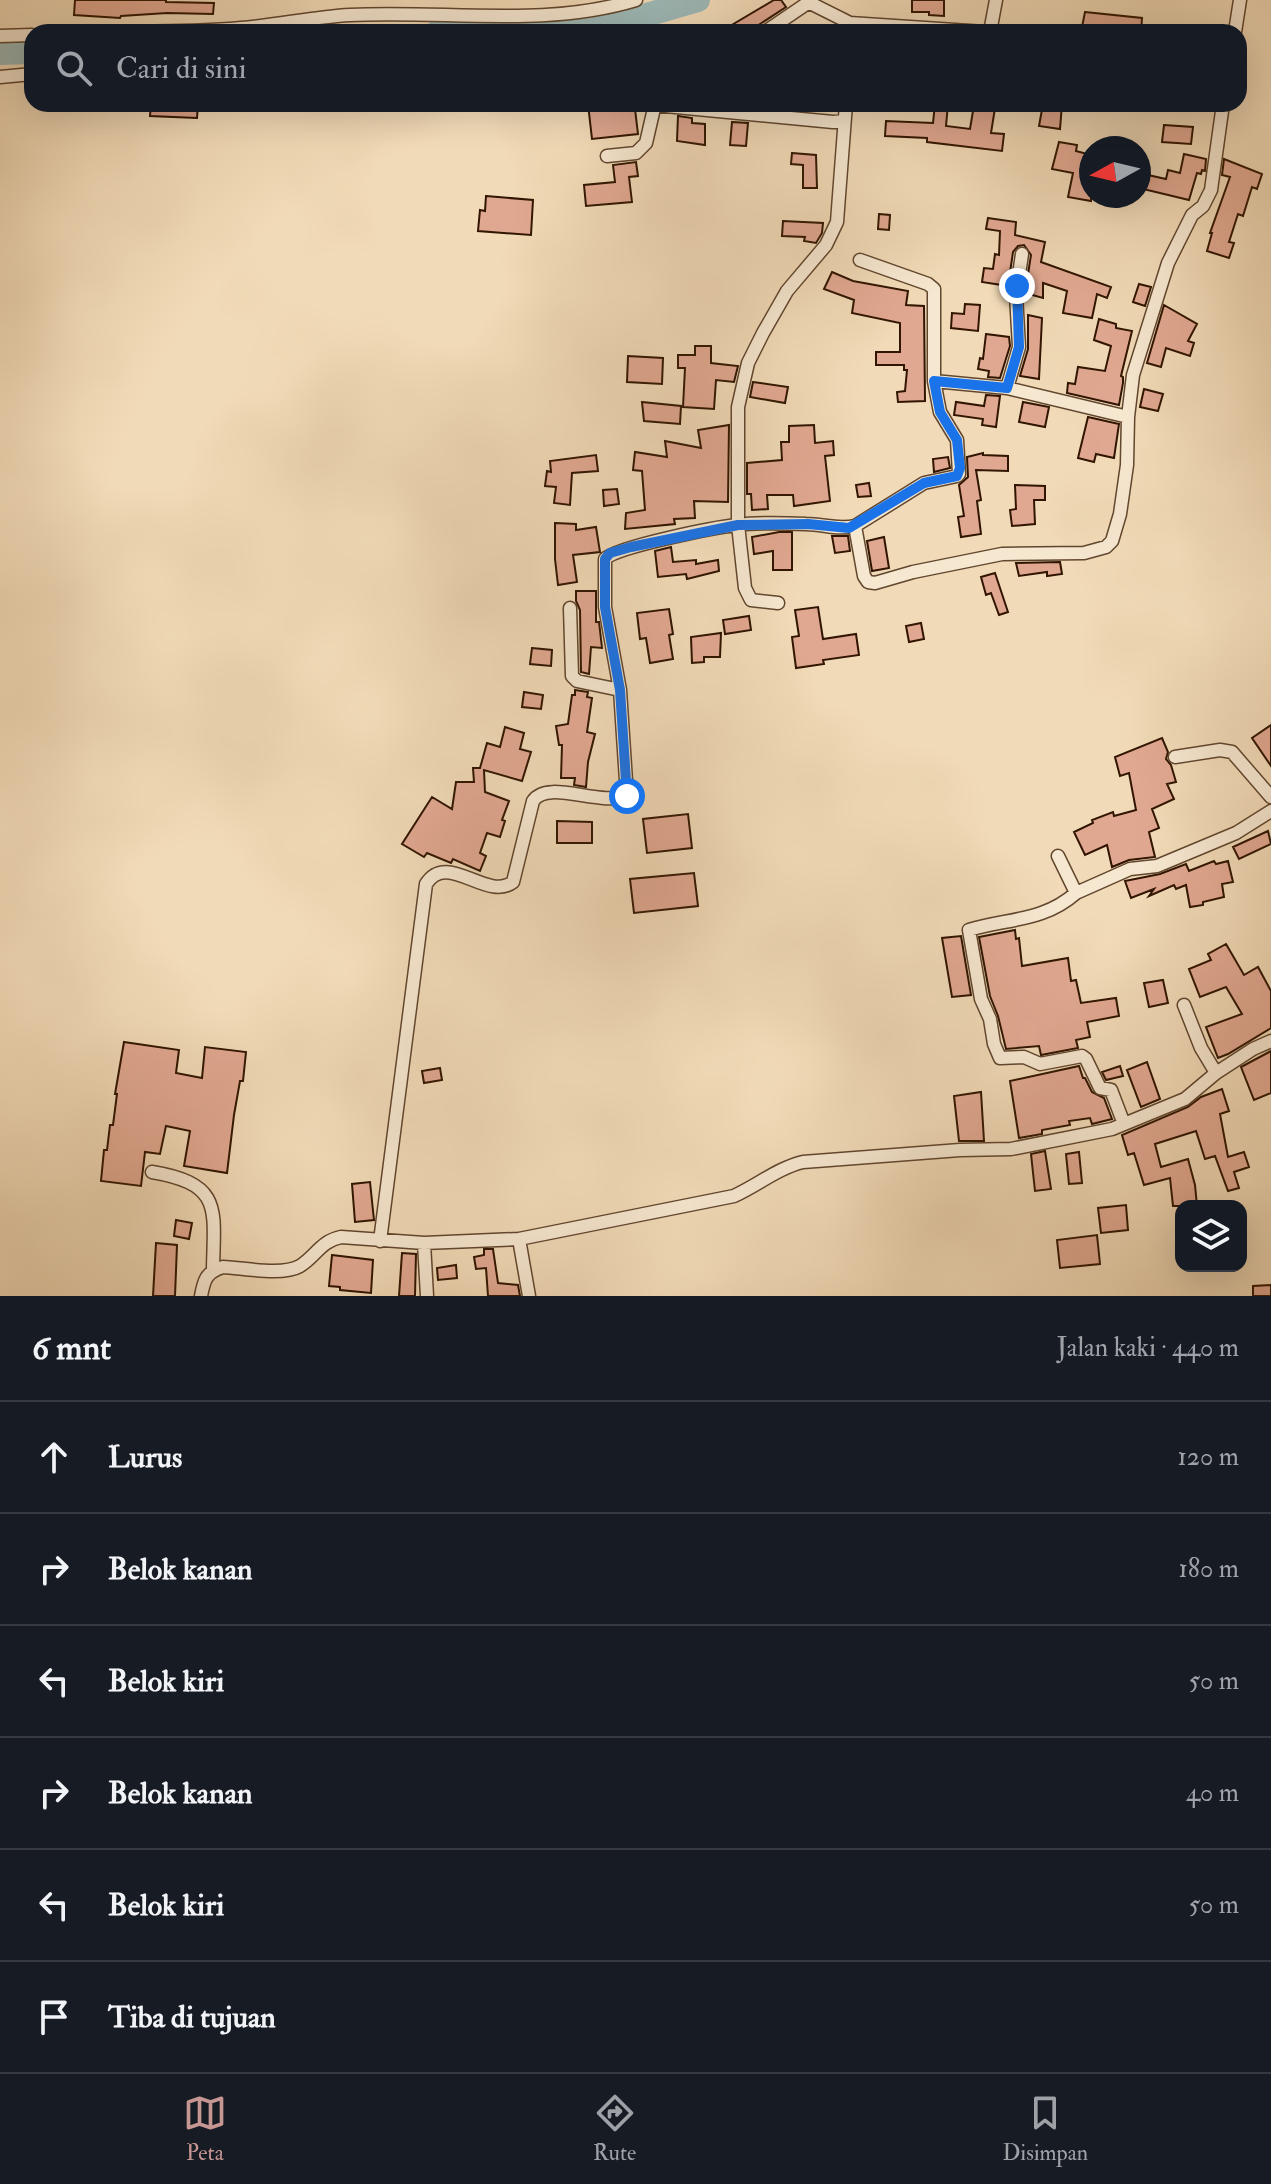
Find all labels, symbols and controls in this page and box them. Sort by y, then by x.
search box [24,24,1247,112]
icon: search [52,46,96,90]
text: Cari di sini [116,50,246,87]
north arrow [1079,136,1151,208]
route end [999,268,1035,304]
route start [609,778,645,814]
map controls [1175,1200,1247,1272]
button: layers [1175,1200,1247,1272]
text: 6 mnt [32,1327,111,1370]
text: Jalan kaki · 440 m [1057,1332,1239,1364]
icon: ahead [32,1435,76,1479]
text: Lurus [108,1439,182,1476]
text: 120 m [1178,1441,1239,1473]
icon: right [32,1547,76,1591]
text: Belok kanan [108,1551,252,1588]
text: 180 m [1179,1553,1239,1585]
icon: left [32,1659,76,1703]
text: Belok kiri [108,1663,224,1700]
text: 50 m [1189,1665,1239,1697]
icon: right [32,1771,76,1815]
text: Belok kanan [108,1775,252,1812]
text: 40 m [1186,1777,1239,1809]
icon: left [32,1883,76,1927]
text: Belok kiri [108,1887,224,1924]
text: 50 m [1189,1889,1239,1921]
icon: arrive [32,1995,76,2039]
text: Tiba di tujuan [108,1999,276,2036]
tab: Peta [183,2091,227,2167]
tab: Rute [593,2091,637,2167]
tab: Disimpan [1002,2091,1088,2167]

